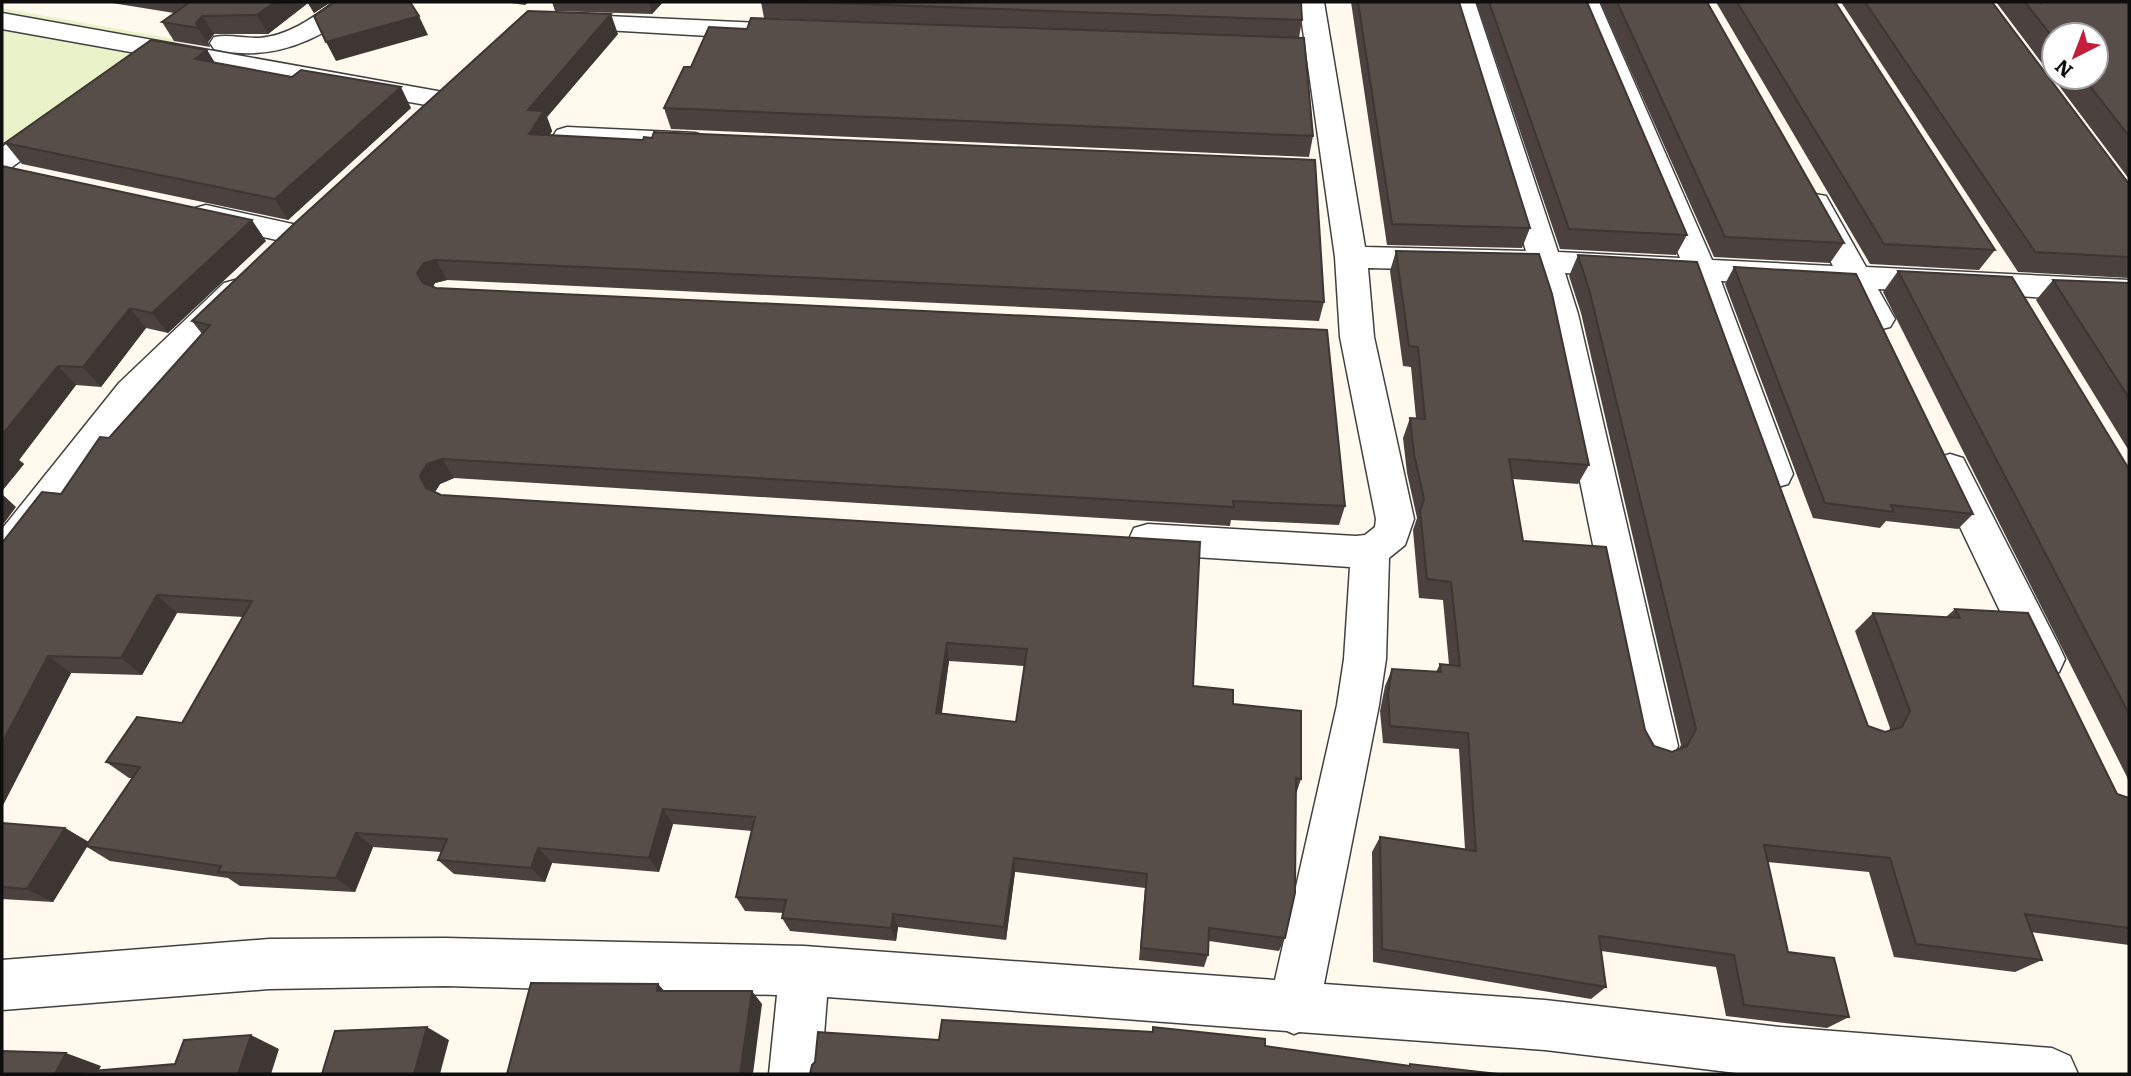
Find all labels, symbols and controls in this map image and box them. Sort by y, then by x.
north arrow [2040,21,2110,91]
text: N [2048,54,2078,85]

